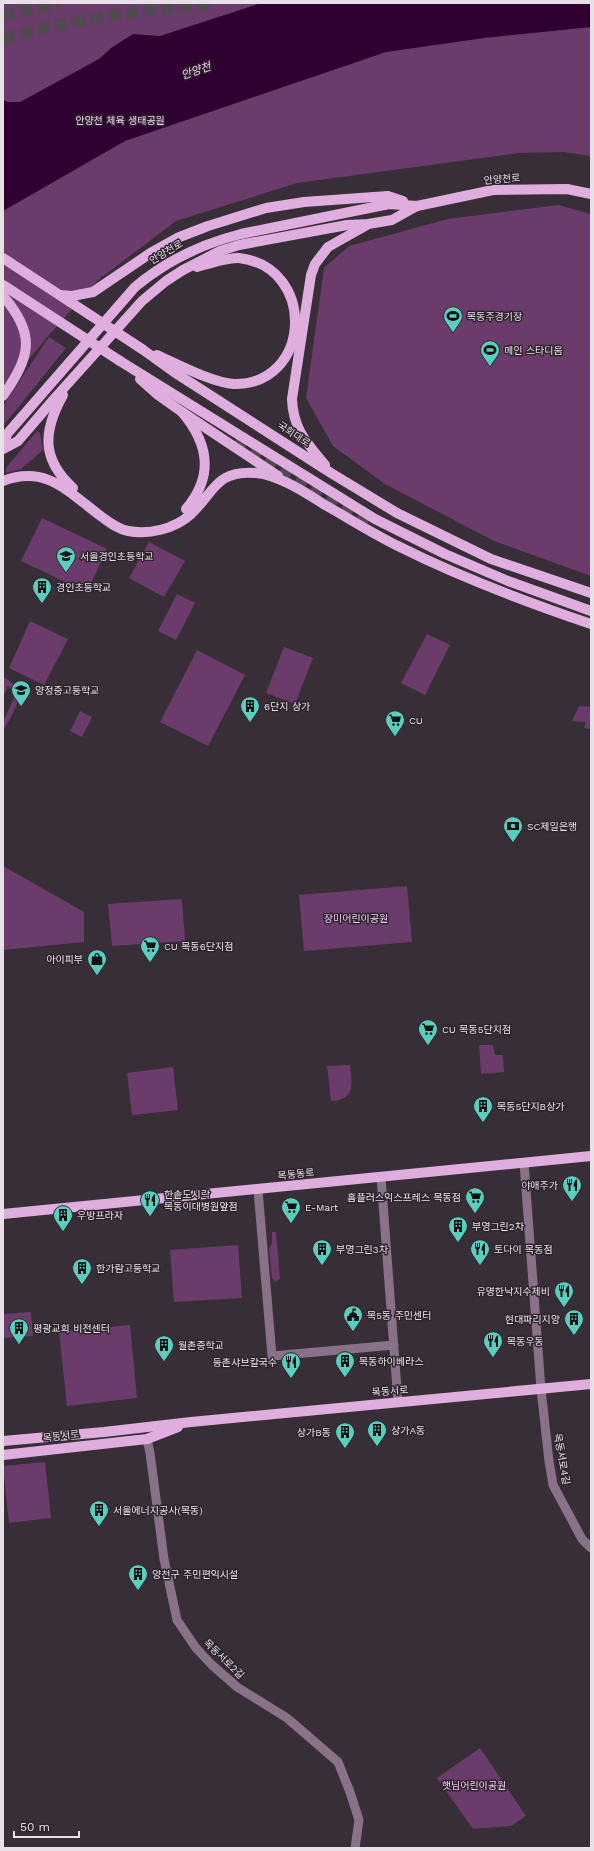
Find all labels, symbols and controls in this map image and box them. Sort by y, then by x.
water label: 안양천 [180,59,214,82]
park label: 안양천 체육 생태공원 [75,115,165,126]
street label: 안양천로 [483,172,521,186]
street label: 안양천로 [147,238,185,266]
sports icon: 목동주경기장 [442,305,464,333]
place label: 목동주경기장 [467,311,522,322]
sports icon: 메인 스타디움 [479,339,501,367]
place label: 메인 스타디움 [504,345,563,356]
street label: 국회대로 [276,419,312,449]
school or university icon: 서울경인초등학교 [55,545,77,573]
place label: 서울경인초등학교 [80,551,154,562]
building icon: 경인초등학교 [31,576,53,604]
place label: 경인초등학교 [56,582,111,593]
school or university icon: 양정중고등학교 [10,679,32,707]
place label: 양정중고등학교 [35,685,99,696]
building icon: 6단지 상가 [239,695,261,723]
place label: 6단지 상가 [264,701,310,712]
supermarket icon: CU [384,709,406,737]
place label: CU [409,715,423,726]
bank icon: SC제일은행 [502,815,524,843]
place label: SC제일은행 [527,821,577,832]
park label: 장미어린이공원 [324,913,388,924]
supermarket icon: CU 목동6단지점 [139,935,161,963]
place label: CU 목동6단지점 [164,941,233,952]
shop icon: 아이피부 [86,948,108,976]
place label: 아이피부 [46,954,83,965]
supermarket icon: CU 목동5단지점 [417,1018,439,1046]
place label: CU 목동5단지점 [442,1024,511,1035]
building icon: 목동5단지B상가 [472,1095,494,1123]
place label: 목동5단지B상가 [497,1101,565,1112]
street label: 목동동로 [277,1167,315,1181]
restaurant icon: 야애주가 [561,1174,583,1202]
place label: 야애주가 [521,1180,558,1191]
supermarket icon: 홈플러스익스프레스 목동점 [464,1186,486,1214]
restaurant icon: 한솥도시락 목동이대병원앞점 [139,1189,161,1217]
place label: 한솥도시락 목동이대병원앞점 [164,1189,238,1212]
place label: 홈플러스익스프레스 목동점 [347,1192,461,1203]
supermarket icon: E-Mart [280,1196,302,1224]
place label: E-Mart [305,1202,339,1213]
building icon: 우방프라자 [52,1204,74,1232]
place label: 우방프라자 [77,1210,124,1221]
building icon: 부영그린2차 [447,1215,469,1243]
place label: 부영그린2차 [472,1221,525,1232]
building icon: 부영그린3차 [311,1238,333,1266]
restaurant icon: 토다이 목동점 [469,1238,491,1266]
place label: 부영그린3차 [336,1244,389,1255]
place label: 토다이 목동점 [494,1244,553,1255]
building icon: 한가람고등학교 [71,1257,93,1285]
place label: 한가람고등학교 [96,1263,160,1274]
restaurant icon: 유명한낙지수제비 [553,1280,575,1308]
place label: 유명한낙지수제비 [476,1286,550,1297]
public building icon: 목5동 주민센터 [342,1304,364,1332]
building icon: 현대파리지앙 [563,1308,585,1336]
place label: 목5동 주민센터 [367,1310,431,1321]
place label: 현대파리지앙 [505,1314,560,1325]
building icon: 평광교회 비전센터 [8,1317,30,1345]
place label: 평광교회 비전센터 [33,1323,110,1334]
restaurant icon: 목동우동 [482,1330,504,1358]
building icon: 월촌중학교 [153,1334,175,1362]
place label: 목동우동 [507,1336,544,1347]
place label: 월촌중학교 [178,1340,224,1351]
building icon: 목동하이베라스 [334,1350,356,1378]
restaurant icon: 등촌샤브칼국수 [280,1351,302,1379]
place label: 목동하이베라스 [359,1356,423,1367]
place label: 등촌샤브칼국수 [213,1357,277,1368]
street label: 목동서로 [371,1384,409,1398]
building icon: 상가A동 [366,1419,388,1447]
building icon: 상가B동 [334,1421,356,1449]
place label: 상가A동 [391,1425,425,1436]
place label: 상가B동 [297,1427,331,1438]
street label: 목동서로 [42,1428,80,1444]
street label: 목동서로4길 [552,1432,572,1486]
building icon: 서울에너지공사(목동) [88,1499,110,1527]
place label: 서울에너지공사(목동) [113,1505,203,1516]
building icon: 양천구 주민편익시설 [127,1563,149,1591]
place label: 양천구 주민편익시설 [152,1569,238,1580]
street label: 목동서로2길 [202,1637,246,1681]
park label: 햇님어린이공원 [442,1780,506,1791]
scale bar [14,1813,79,1839]
text: 50 m [20,1820,50,1834]

